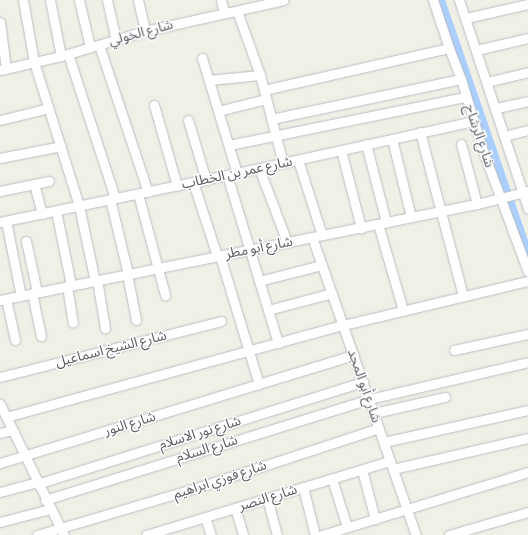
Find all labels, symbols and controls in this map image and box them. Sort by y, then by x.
street label: شارع الخولي [107,16,175,50]
street label: شارع الرشاح [460,102,498,170]
street label: شارع عمر بن الخطاب [180,153,294,193]
street label: شارع أبو مطر [224,233,294,263]
street label: شارع الشيخ اسماعيل [54,327,168,371]
street label: شارع أبو المجد [344,347,384,425]
street label: شارع النور [102,408,158,440]
street label: شارع نور الاسلام [157,413,243,453]
street label: شارع السلام [174,432,240,466]
street label: شارع فوزي ابراهيم [171,457,269,503]
street label: شارع النصر [237,481,299,515]

